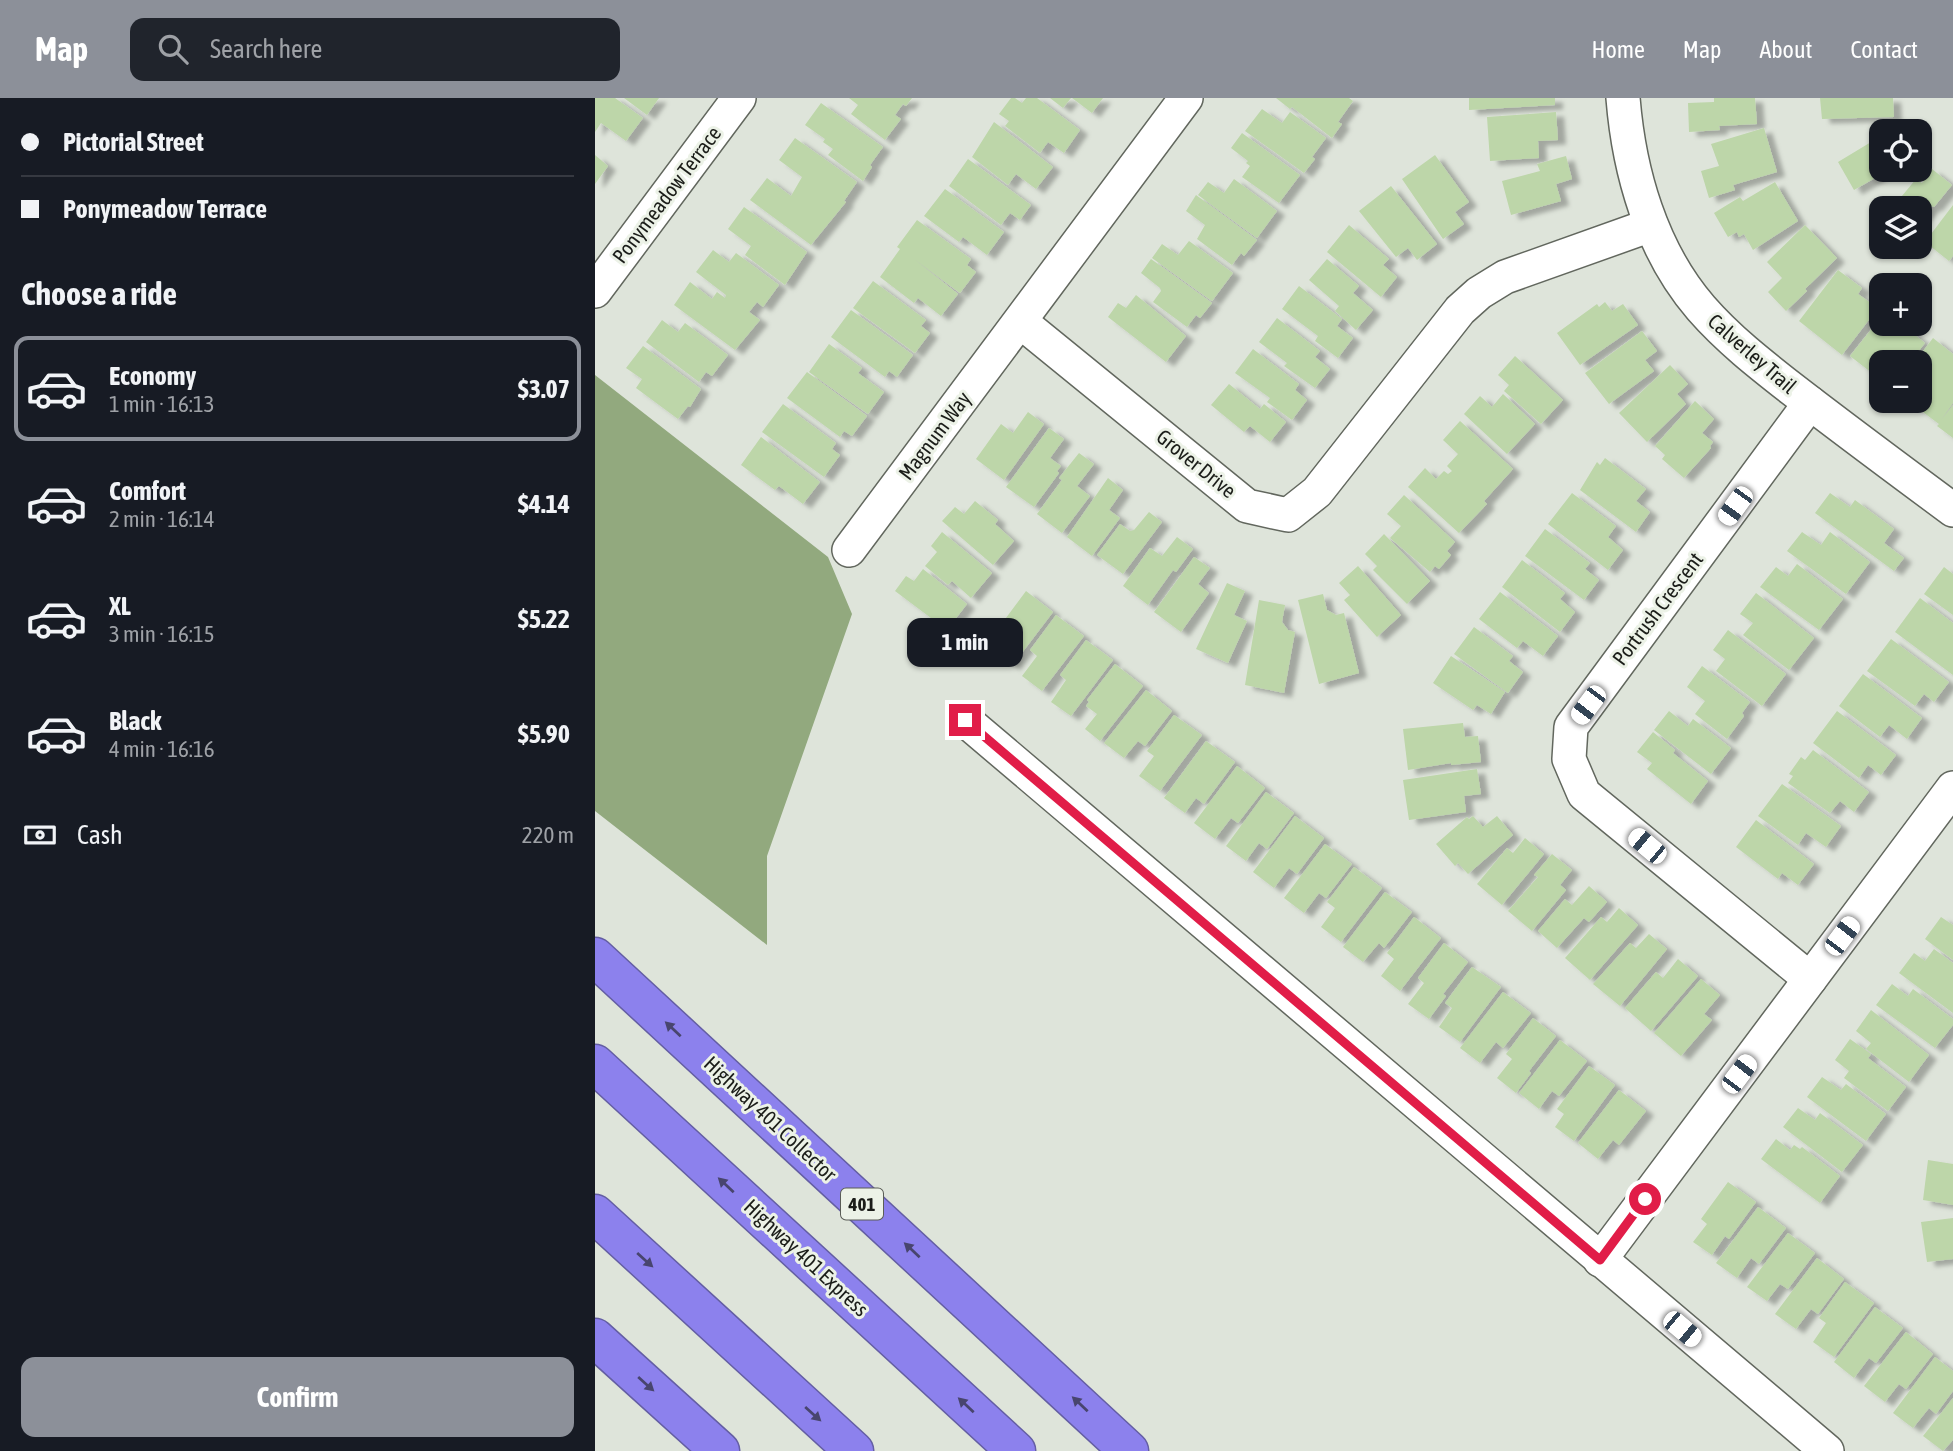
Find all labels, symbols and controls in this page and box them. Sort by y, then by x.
search box [130,18,620,81]
text: Map [35,30,88,68]
icon: search [154,30,192,68]
text: Search here [210,34,322,64]
text: Home [1591,36,1645,63]
text: Map [1683,36,1721,63]
text: About [1759,36,1812,63]
text: Contact [1850,36,1918,63]
map controls [1869,119,1932,413]
button: locate [1869,119,1932,182]
street label: Ponymeadow Terrace [607,121,725,267]
text: Pictorial Street [63,127,204,157]
text: Ponymeadow Terrace [63,194,267,224]
button: layers [1869,196,1932,259]
button: + [1869,273,1932,336]
text: Choose a ride [21,275,177,312]
street label: Calverley Trail [1704,308,1802,398]
button: − [1869,350,1932,413]
icon: car [25,357,88,420]
text: Economy [109,361,196,391]
text: $3.07 [518,374,570,404]
street label: Magnum Way [893,386,975,484]
text: 1 min · 16:13 [109,391,215,417]
street label: Grover Drive [1152,424,1241,502]
icon: car [25,472,88,535]
text: Comfort [109,476,186,506]
car [1715,483,1756,529]
text: $4.14 [518,489,570,519]
text: 2 min · 16:14 [109,506,215,532]
street label: Portrush Crescent [1607,547,1707,670]
icon: car [25,587,88,650]
text: XL [109,591,131,621]
text: $5.22 [518,604,570,634]
callout: 1 min [907,618,1023,668]
text: 3 min · 16:15 [109,621,215,647]
text: 1 min [942,629,988,655]
car [1567,682,1610,728]
icon: car [25,702,88,765]
route end [949,704,981,736]
text: Black [109,706,161,736]
text: $5.90 [518,719,570,749]
text: 4 min · 16:16 [109,736,215,762]
icon: cash [21,816,59,854]
text: Cash [77,820,123,850]
text: 220 m [522,822,574,848]
car [1625,824,1670,868]
car [1821,913,1864,959]
one-way arrow [665,1022,682,1038]
street label: Highway 401 Collector [700,1051,842,1186]
car [1718,1051,1761,1097]
one-way arrow [718,1177,735,1193]
route start [1629,1183,1661,1215]
road number: 401 [841,1188,883,1220]
street label: Highway 401 Express [740,1194,873,1321]
one-way arrow [903,1242,921,1258]
one-way arrow [636,1252,654,1268]
car [1660,1307,1705,1351]
button: Confirm [21,1357,574,1437]
one-way arrow [637,1376,655,1392]
one-way arrow [1071,1396,1088,1413]
one-way arrow [957,1397,975,1413]
one-way arrow [804,1405,821,1421]

